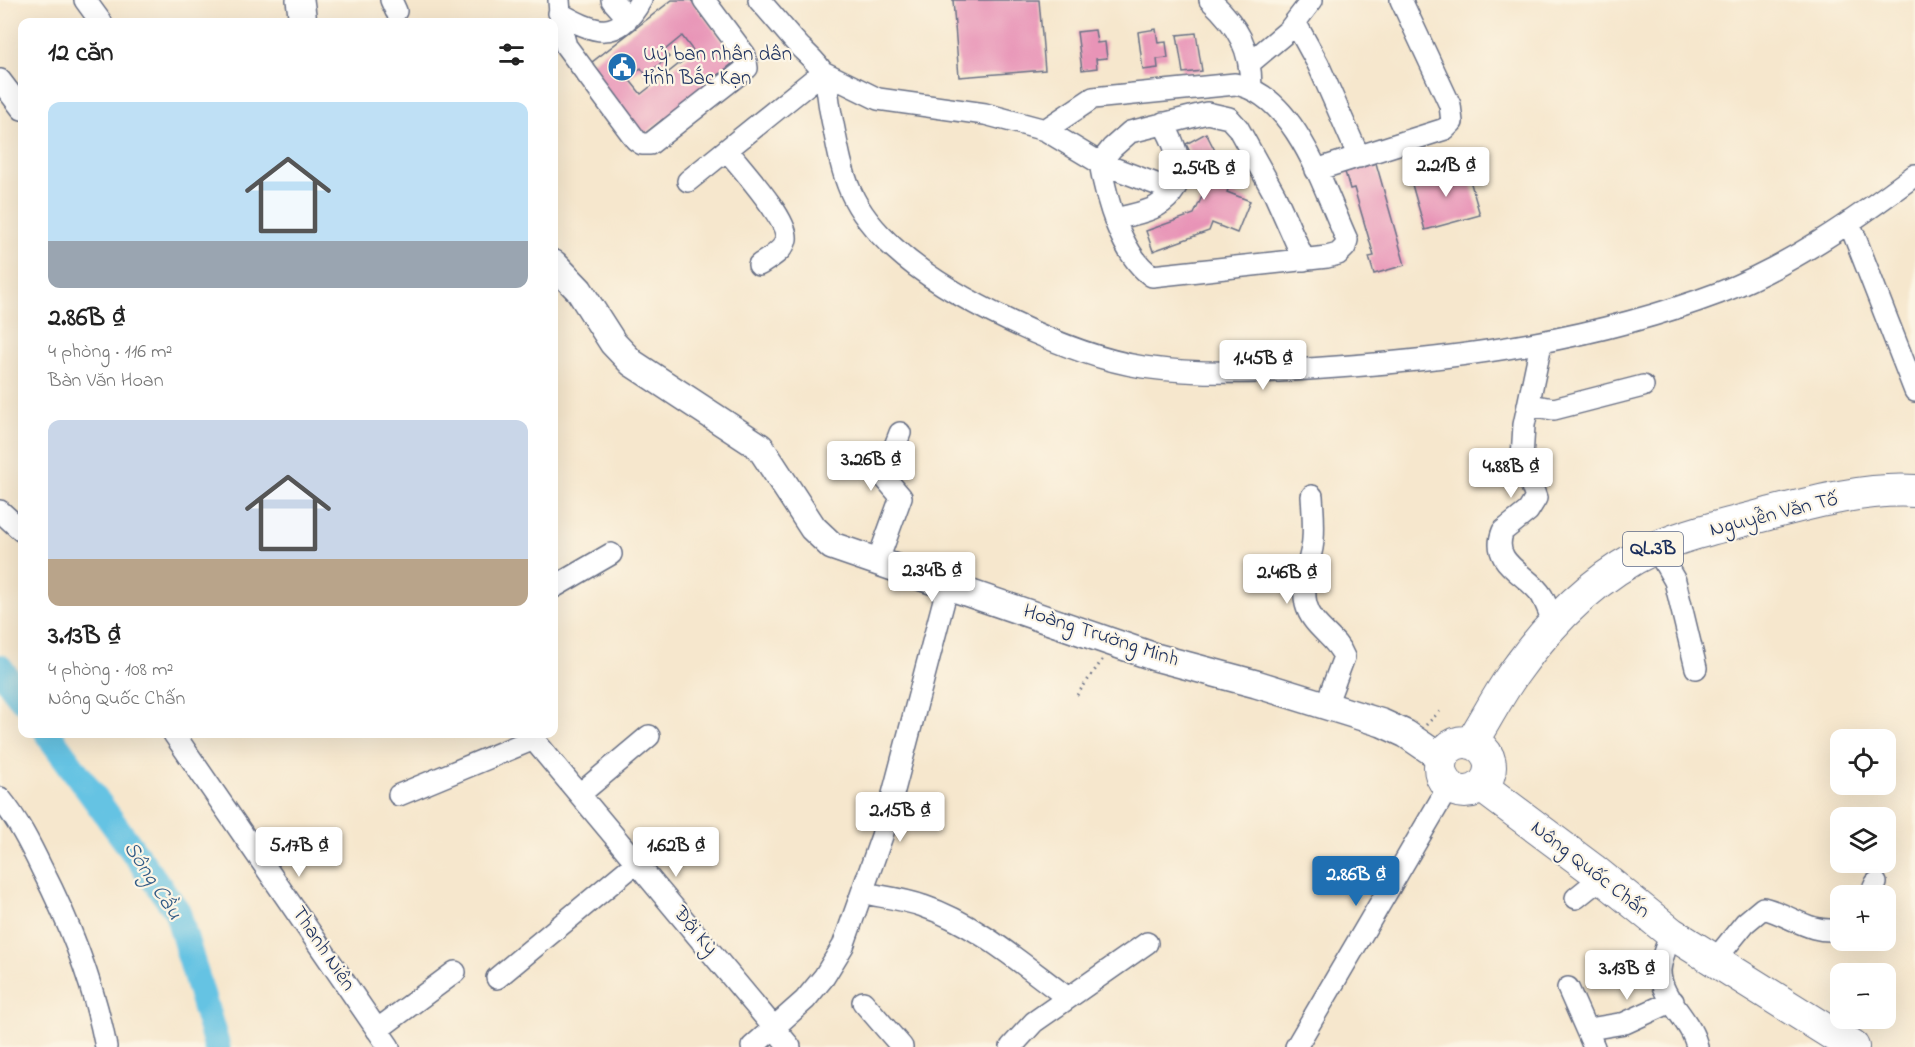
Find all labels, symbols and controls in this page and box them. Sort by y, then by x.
text: 12 căn [48,35,113,73]
icon: filters [495,38,528,71]
place label: Uỷ ban nhân dân tỉnh Bắc Kạn [643,40,792,94]
public building icon: Uỷ ban nhân dân tỉnh Bắc Kạn [606,51,638,83]
icon: home [234,141,342,249]
pin: 2.21B ₫ [1391,147,1501,198]
pin: 2.54B ₫ [1149,150,1259,201]
text: 2.21B ₫ [1416,152,1476,181]
text: 2.54B ₫ [1173,155,1235,184]
text: 2.86B ₫ [48,300,125,338]
text: 4 phòng · 116 m² [48,338,173,367]
pin: 1.45B ₫ [1208,340,1318,391]
text: 1.45B ₫ [1233,345,1293,374]
text: Bàn Văn Hoan [48,367,164,396]
pin: 3.26B ₫ [816,441,926,492]
text: 3.26B ₫ [841,446,901,475]
pin: 4.88B ₫ [1456,448,1566,499]
text: 4.88B ₫ [1483,453,1539,482]
icon: home [234,459,342,567]
street label: Nguyễn Văn Tố [1707,485,1842,547]
road number: QL.3B [1623,532,1683,566]
pin: 2.34B ₫ [877,552,987,603]
pin: 2.46B ₫ [1232,554,1342,605]
text: 2.34B ₫ [902,557,962,586]
text: 2.46B ₫ [1257,559,1317,588]
street label: Hoàng Trường Minh [1019,597,1183,677]
text: 3.13B ₫ [48,618,121,656]
text: 4 phòng · 108 m² [48,656,174,685]
text: Nông Quốc Chấn [48,685,185,714]
map controls [1830,729,1896,1029]
button: locate [1830,729,1896,795]
pin: 2.15B ₫ [845,792,955,843]
text: 2.15B ₫ [870,797,930,826]
button: layers [1830,807,1896,873]
street label: Nông Quốc Chấn [1523,814,1656,928]
pin: 5.17B ₫ [244,827,354,878]
pin: 1.62B ₫ [621,827,731,878]
text: 5.17B ₫ [269,832,329,861]
text: 1.62B ₫ [647,832,705,861]
water label: Sông Cầu [115,835,190,927]
pin: 2.86B ₫ [1301,856,1411,907]
text: 2.86B ₫ [1326,861,1386,890]
button: + [1830,885,1896,951]
street label: Đội Kỳ [663,899,725,964]
street label: Thanh Niên [284,901,362,997]
pin: 3.13B ₫ [1572,950,1682,1001]
text: 3.13B ₫ [1599,955,1655,984]
button: − [1830,963,1896,1029]

